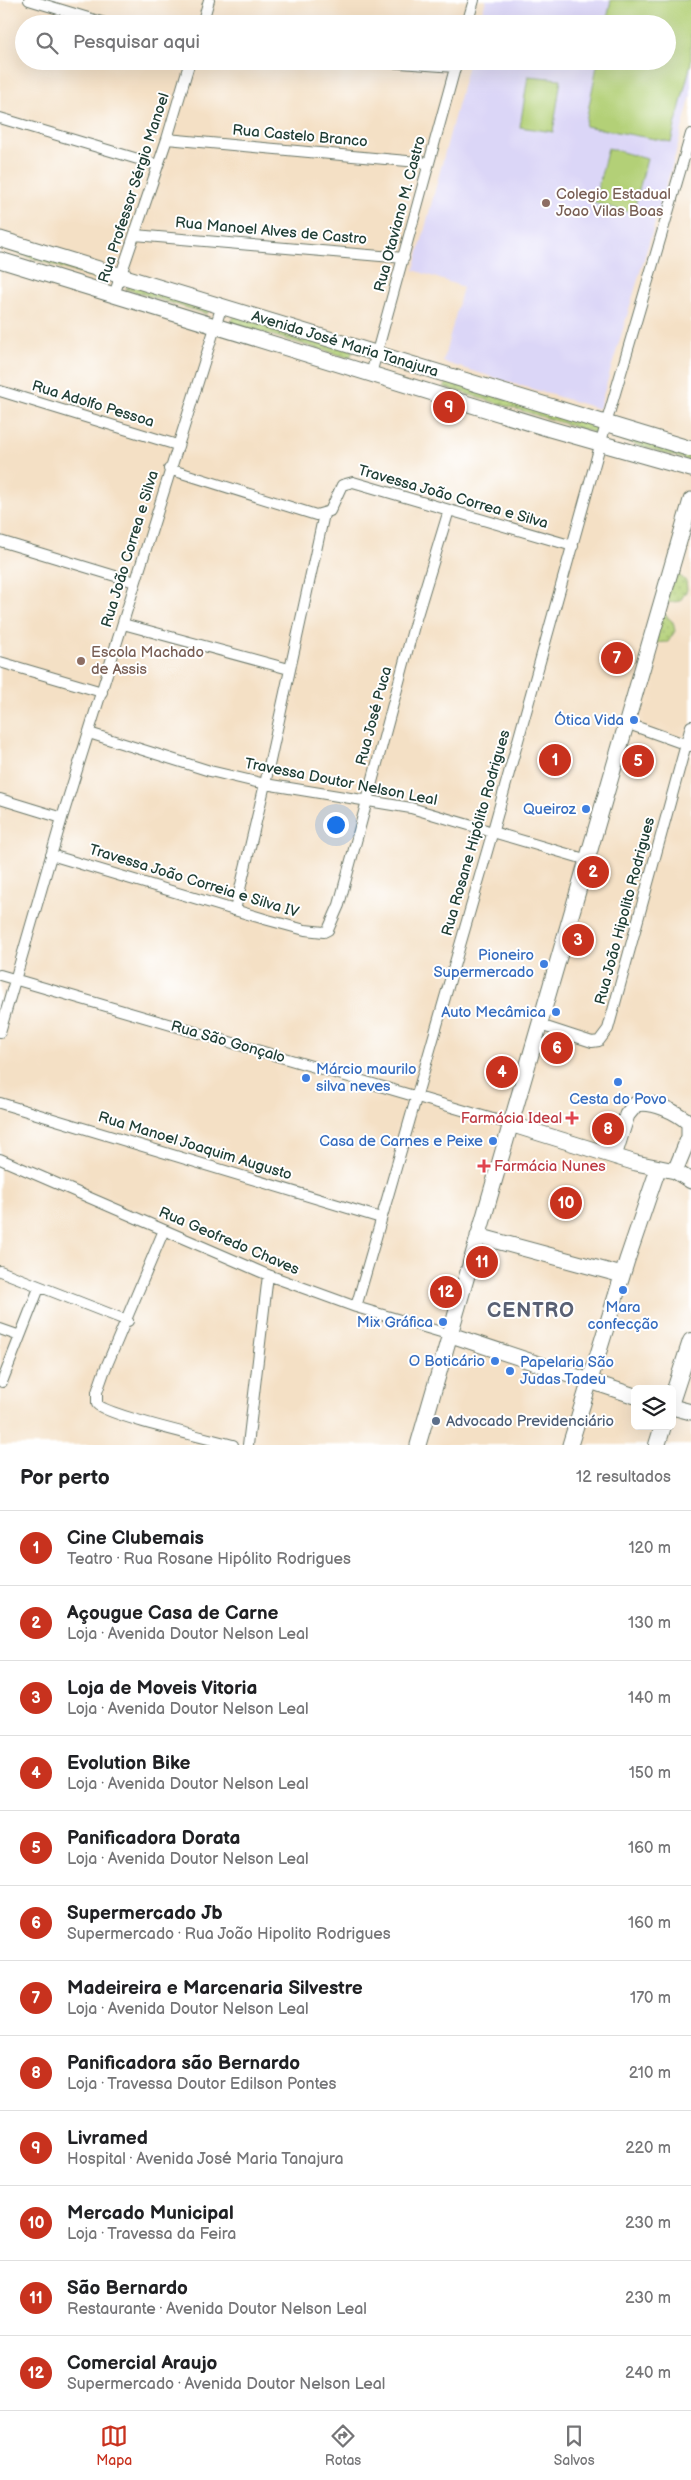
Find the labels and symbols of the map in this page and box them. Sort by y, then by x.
street label: Rua Professor Sérgio Manoel [94,91,174,285]
street label: Rua Castelo Branco [232,121,368,151]
street label: Rua Otaviano M. Castro [370,134,430,294]
place label: Colegio Estadual Joao Vilas Boas [556,185,671,221]
marker: Colegio Estadual Joao Vilas Boas [540,197,552,209]
street label: Rua Manoel Alves de Castro [174,213,368,249]
street label: Avenida José Maria Tanajura [249,306,441,382]
street label: Rua Adolfo Pessoa [29,376,157,432]
pin: 9 [433,388,465,426]
street label: Travessa João Correa e Silva [356,461,550,533]
street label: Rua João Correa e Silva [97,468,163,630]
pin: 7 [601,639,633,677]
place label: Escola Machado de Assis [91,643,204,679]
marker: Escola Machado de Assis [75,655,87,667]
street label: Rua José Puca [352,664,396,768]
place label: Ótica Vida [554,711,624,730]
marker: Ótica Vida [628,714,640,726]
street label: Rua Rosane Hipólito Rodrigues [437,727,515,938]
pin: 1 [539,741,571,779]
pin: 5 [622,742,654,780]
street label: Travessa Doutor Nelson Leal [243,754,439,810]
place label: Queiroz [523,800,577,819]
marker: Queiroz [580,803,592,815]
your location [323,812,349,838]
street label: Rua João Hipolito Rodrigues [591,815,659,1007]
street label: Travessa João Correia e Silva IV [87,840,302,922]
pin: 2 [577,853,609,891]
pin: 3 [562,921,594,959]
place label: Pioneiro Supermercado [434,946,534,982]
marker: Pioneiro Supermercado [538,958,550,970]
place label: Auto Mecâmica [441,1003,546,1022]
marker: Auto Mecâmica [550,1006,562,1018]
street label: Rua São Gonçalo [169,1017,287,1067]
pin: 6 [541,1029,573,1067]
pin: 4 [486,1053,518,1091]
place label: Márcio maurilo silva neves [316,1060,417,1096]
marker: Márcio maurilo silva neves [300,1072,312,1084]
marker: Cesta do Povo [612,1076,624,1088]
place label: Cesta do Povo [569,1090,667,1109]
street label: Rua Manoel Joaquim Augusto [96,1107,294,1185]
place label: Farmácia Ideal [461,1109,562,1128]
pin: 8 [592,1110,624,1148]
marker: Farmácia Ideal [566,1112,578,1124]
place label: Casa de Carnes e Peixe [319,1132,483,1151]
marker: Casa de Carnes e Peixe [487,1135,499,1147]
place label: Farmácia Nunes [494,1157,606,1176]
marker: Farmácia Nunes [478,1160,490,1172]
pin: 10 [550,1184,582,1222]
street label: Rua Geofredo Chaves [156,1203,303,1279]
pin: 11 [466,1243,498,1281]
pin: 12 [430,1273,462,1311]
marker: Mara confecção [617,1284,629,1296]
place label: Mara confecção [587,1298,659,1334]
district label: CENTRO [487,1299,575,1323]
place label: Mix Gráfica [357,1313,433,1332]
marker: Mix Gráfica [437,1316,449,1328]
place label: O Boticário [409,1352,485,1371]
place label: Papelaria São Judas Tadeu [520,1353,614,1389]
marker: O Boticário [489,1355,501,1367]
marker: Papelaria São Judas Tadeu [504,1365,516,1377]
place label: Advocado Previdenciário [446,1412,614,1431]
marker: Advocado Previdenciário [430,1415,442,1427]

